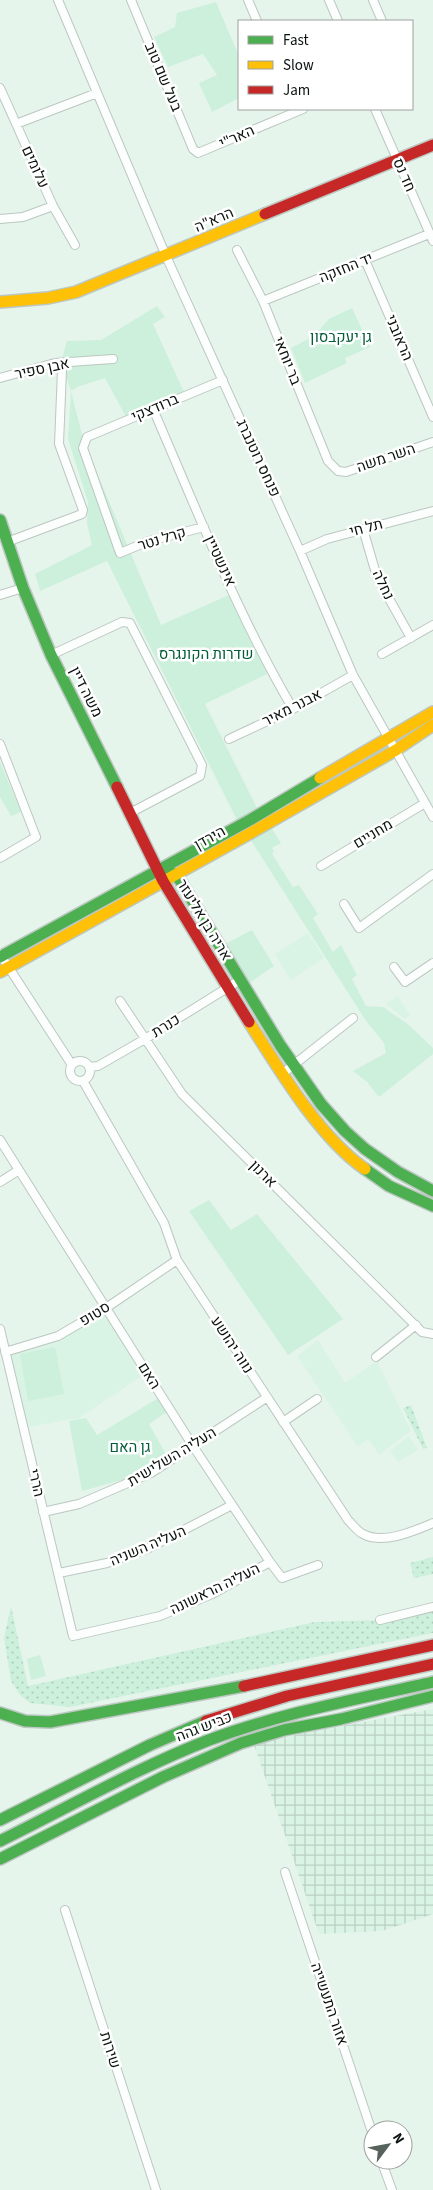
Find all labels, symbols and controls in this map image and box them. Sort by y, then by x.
legend [238,20,413,110]
text: Fast [283,30,309,51]
street label: בעל שם טוב [139,39,187,115]
text: Slow [283,55,314,76]
text: Jam [283,80,310,101]
street label: האר"י [216,120,258,154]
street label: עלומים [16,142,54,192]
street label: חד נס [387,155,421,195]
street label: הרא"ה [191,202,237,238]
street label: יד החזקה [316,248,376,288]
street label: הראובני [380,312,418,364]
park label: גן יעקבסון [310,327,372,348]
street label: בר יוחאי [268,334,306,388]
street label: אבן ספיר [13,353,71,385]
street label: ברודצקי [128,389,182,427]
street label: פנחס רוטנברג [231,415,285,501]
street label: השר משה [354,438,418,478]
street label: תל חי [347,513,385,543]
street label: קרל נטר [135,522,189,556]
street label: אינשטיין [199,532,241,590]
street label: נחלה [367,566,399,604]
park label: שדרות הקונגרס [159,644,253,665]
street label: משה דיין [64,663,108,721]
street label: אבנר מאיר [259,684,325,732]
street label: מחניים [349,814,397,854]
street label: הירדן [191,821,229,855]
street label: אריה בן אליעזר [171,875,237,965]
street label: כנרת [148,1009,184,1043]
street label: ארנון [245,1156,281,1192]
street label: סטופ [76,1297,114,1331]
street label: נווה יהושע [206,1312,258,1378]
street label: האם [133,1359,165,1393]
street label: העליה השלישית [124,1422,220,1492]
park label: גן האם [109,1437,151,1458]
street label: הררי [23,1467,49,1499]
street label: העליה השניה [107,1520,189,1572]
street label: העליה הראשונה [166,1558,264,1620]
street label: כביש גהה [173,1707,235,1747]
street label: אזור התעשייה [305,1960,353,2048]
street label: שירות [94,2029,126,2071]
north arrow [363,2120,413,2170]
text: N [387,2129,409,2148]

